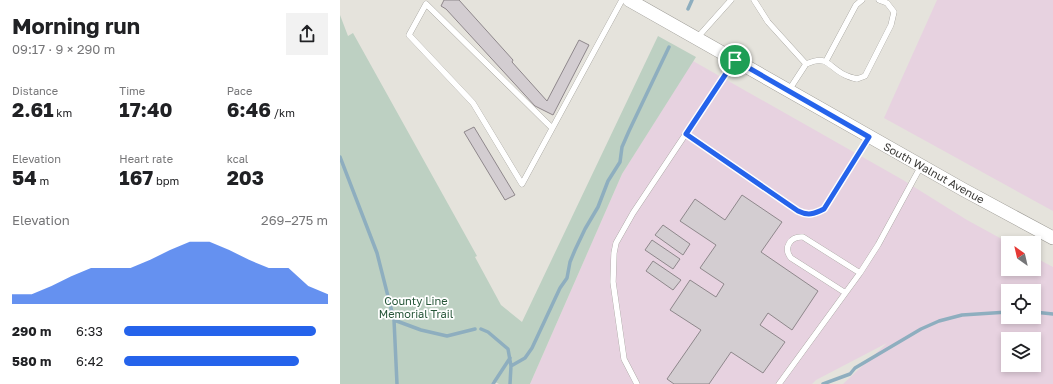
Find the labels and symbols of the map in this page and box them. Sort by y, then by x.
pin [718,43,752,77]
street label: South Walnut Avenue [881,139,987,206]
north arrow [1001,236,1041,276]
park label: County Line Memorial Trail [379,294,454,320]

